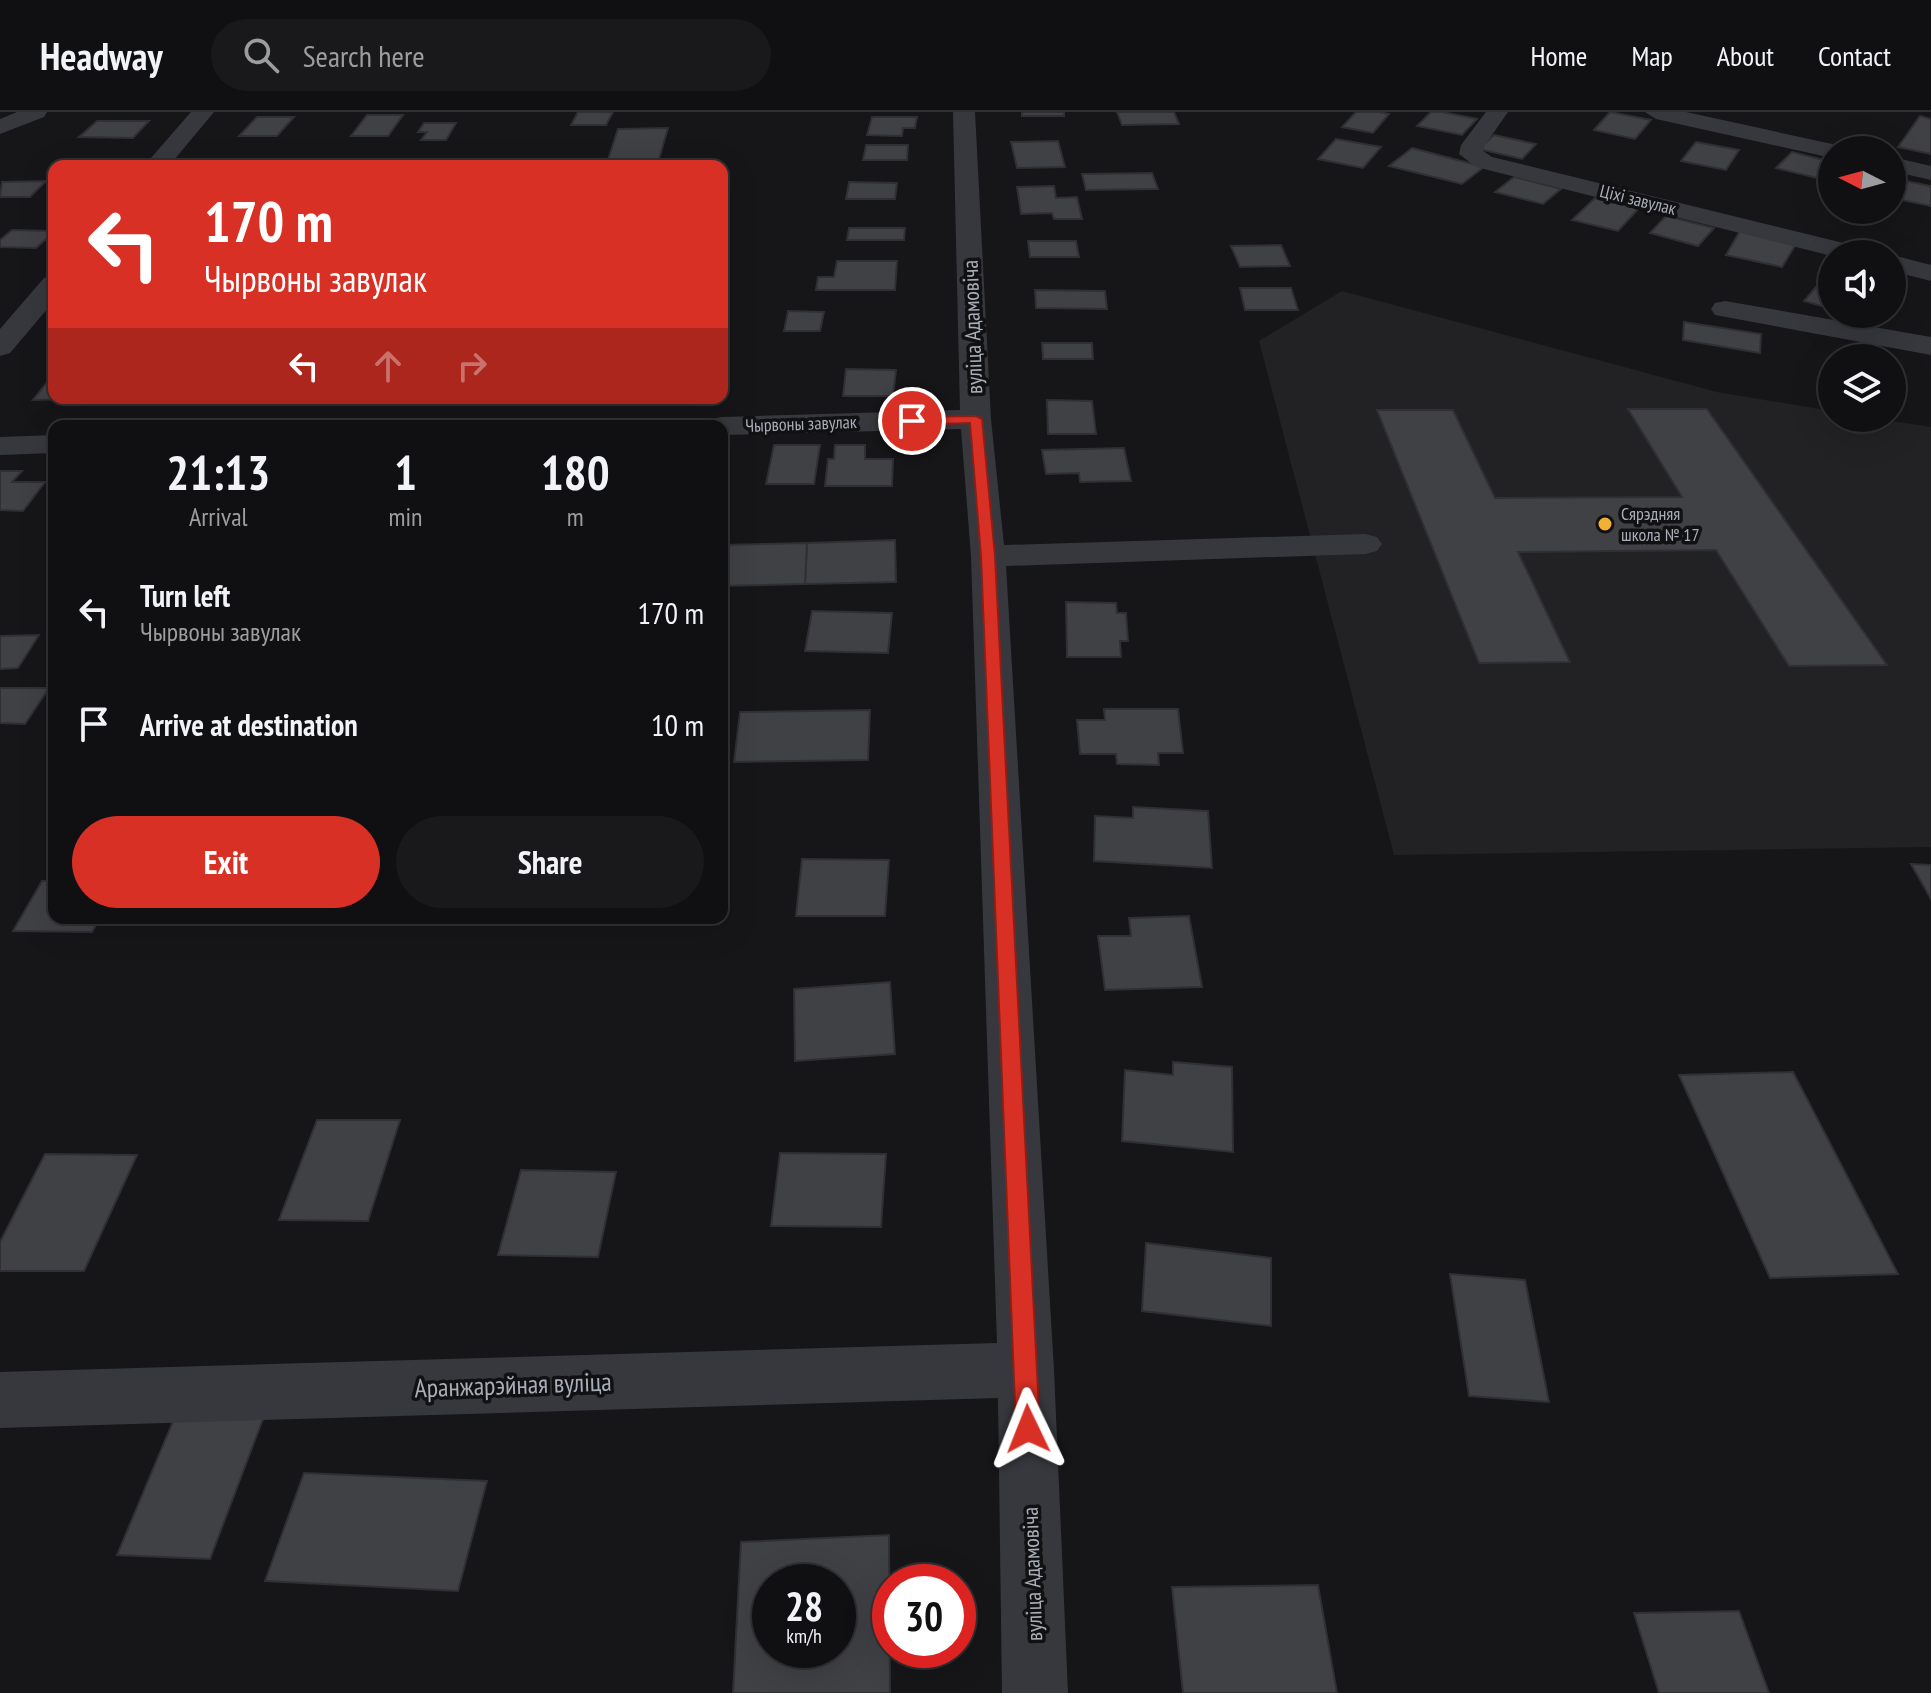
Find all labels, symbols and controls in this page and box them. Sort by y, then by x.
search box [211,19,771,91]
text: Headway [40,31,163,80]
icon: search [239,33,283,77]
text: Search here [303,36,425,75]
text: Home [1531,37,1587,74]
text: Map [1631,37,1673,74]
text: About [1717,37,1774,74]
text: Contact [1818,37,1891,74]
north arrow [1818,136,1906,224]
map controls [1818,136,1906,432]
street label: Ціхі завулак [1598,179,1679,220]
text: 170 m [204,185,333,257]
icon: left [72,192,176,296]
button: sound [1818,240,1906,328]
text: Чырвоны завулак [204,255,427,302]
street label: вуліца Адамовіча [956,260,988,394]
icon: left [282,344,326,388]
icon: ahead [366,344,410,388]
icon: right [450,344,494,388]
button: layers [1818,344,1906,432]
pin [878,387,946,455]
icon: arrive [890,399,934,443]
street label: Чырвоны завулак [745,410,857,437]
text: 21:13 [166,441,270,503]
text: 1 [394,441,417,503]
text: 180 [541,441,610,503]
text: Arrival [189,500,248,533]
text: min [388,500,422,533]
text: m [567,500,584,533]
place label: Сярэдняя школа № 17 [1621,502,1700,546]
marker: Сярэдняя школа № 17 [1596,515,1614,533]
text: Turn left [140,576,230,615]
icon: left [72,590,116,634]
text: 170 m [638,593,704,632]
text: Чырвоны завулак [140,615,301,648]
icon: arrive [72,702,116,746]
text: Arrive at destination [140,705,358,744]
text: 10 m [651,705,704,744]
button: Exit [72,816,380,908]
button: Share [396,816,704,908]
street label: Аранжарэйная вуліца [414,1365,612,1404]
position arrow [986,1387,1070,1471]
street label: вуліца Адамовіча [1016,1507,1048,1641]
speed limit sign: 30 [872,1564,976,1668]
text: 28 [785,1580,823,1632]
text: km/h [786,1623,822,1649]

